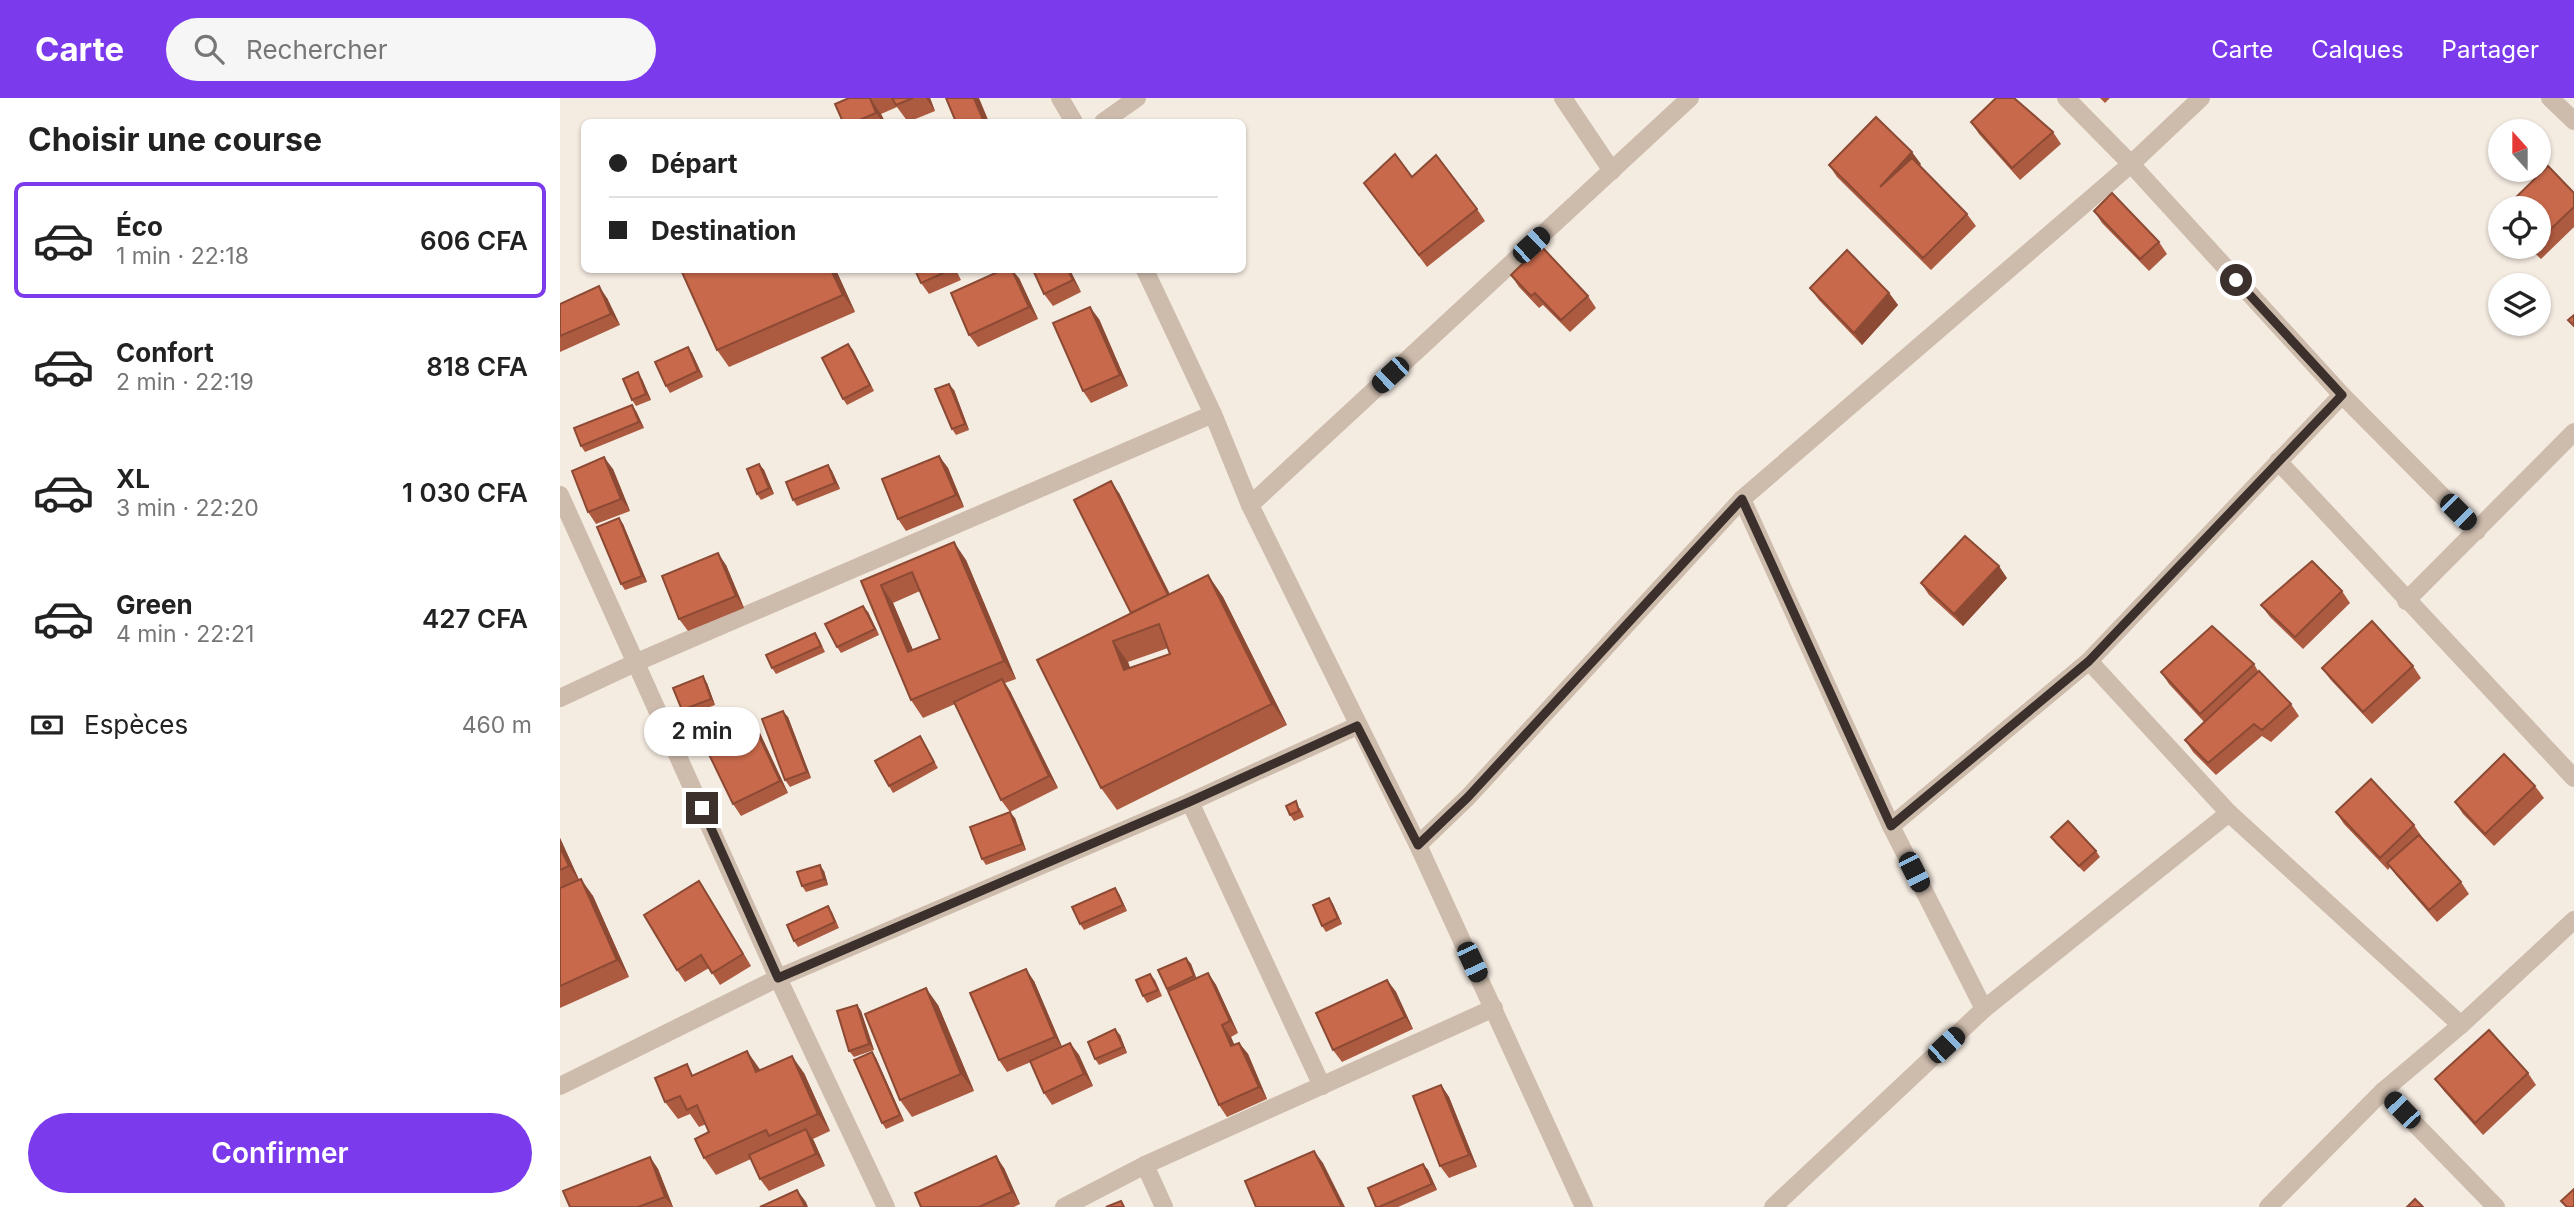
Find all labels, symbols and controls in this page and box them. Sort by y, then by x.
search box [166,18,656,81]
text: Carte [35,29,124,69]
icon: search [190,30,228,68]
text: Rechercher [246,34,388,65]
text: Carte [2211,35,2273,64]
text: Calques [2311,35,2404,64]
text: Partager [2442,35,2539,64]
north arrow [2488,119,2552,182]
map controls [2488,119,2551,336]
text: Choisir une course [28,120,322,159]
text: Départ [651,148,738,179]
button: locate [2488,196,2551,259]
icon: car [32,209,95,272]
text: Éco [116,211,163,242]
text: Destination [651,215,796,246]
car [1509,223,1554,267]
text: 606 CFA [420,225,528,256]
text: 1 min · 22:18 [116,242,249,270]
route start [2220,264,2252,296]
button: layers [2488,273,2551,336]
icon: car [32,335,95,398]
text: Confort [116,337,214,368]
text: 818 CFA [426,351,528,382]
car [1368,353,1413,397]
text: 2 min · 22:19 [116,368,254,396]
icon: car [32,461,95,524]
text: XL [116,463,150,494]
text: 1 030 CFA [402,477,528,508]
car [2436,490,2481,534]
text: 3 min · 22:20 [116,494,259,522]
icon: car [32,587,95,650]
text: Green [116,589,193,620]
text: 427 CFA [422,603,528,634]
text: 4 min · 22:21 [116,620,254,648]
icon: cash [28,706,66,744]
callout: 2 min [644,706,760,756]
text: Espèces [84,709,188,740]
text: 460 m [462,711,532,739]
text: 2 min [672,717,732,745]
route end [686,792,718,824]
car [1896,849,1933,895]
car [1454,939,1491,985]
car [1924,1023,1969,1067]
car [2380,1088,2425,1132]
button: Confirmer [28,1113,532,1193]

